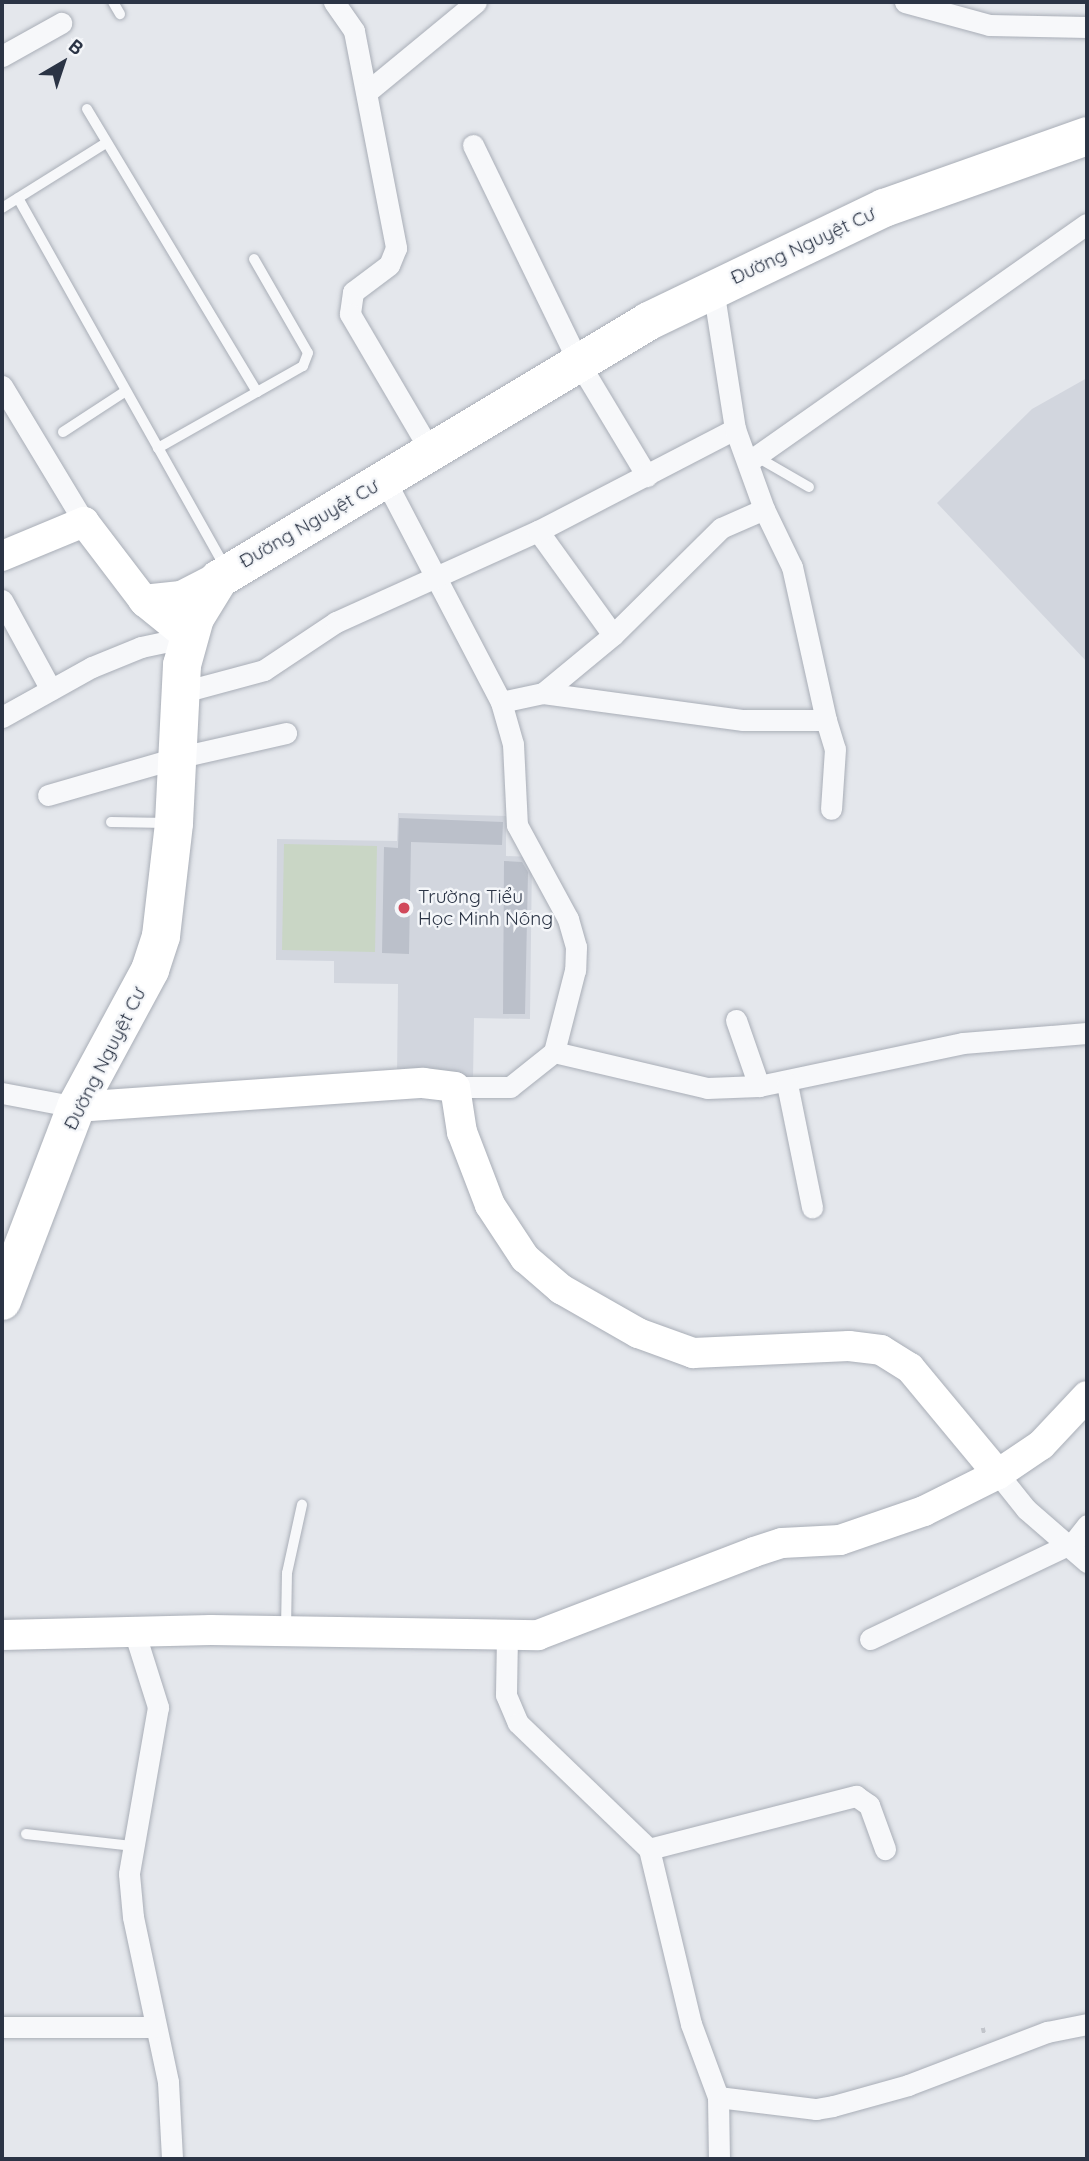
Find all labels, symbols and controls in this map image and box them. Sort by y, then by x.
north arrow [28,28,98,98]
text: B [64,33,89,60]
street label: Đường Nguyệt Cư [727,203,879,289]
street label: Đường Nguyệt Cư [235,475,383,573]
place label: Trường Tiểu Học Minh Nông [418,886,553,930]
marker: Trường Tiểu Học Minh Nông [396,900,412,916]
street label: Đường Nguyệt Cư [59,984,151,1134]

